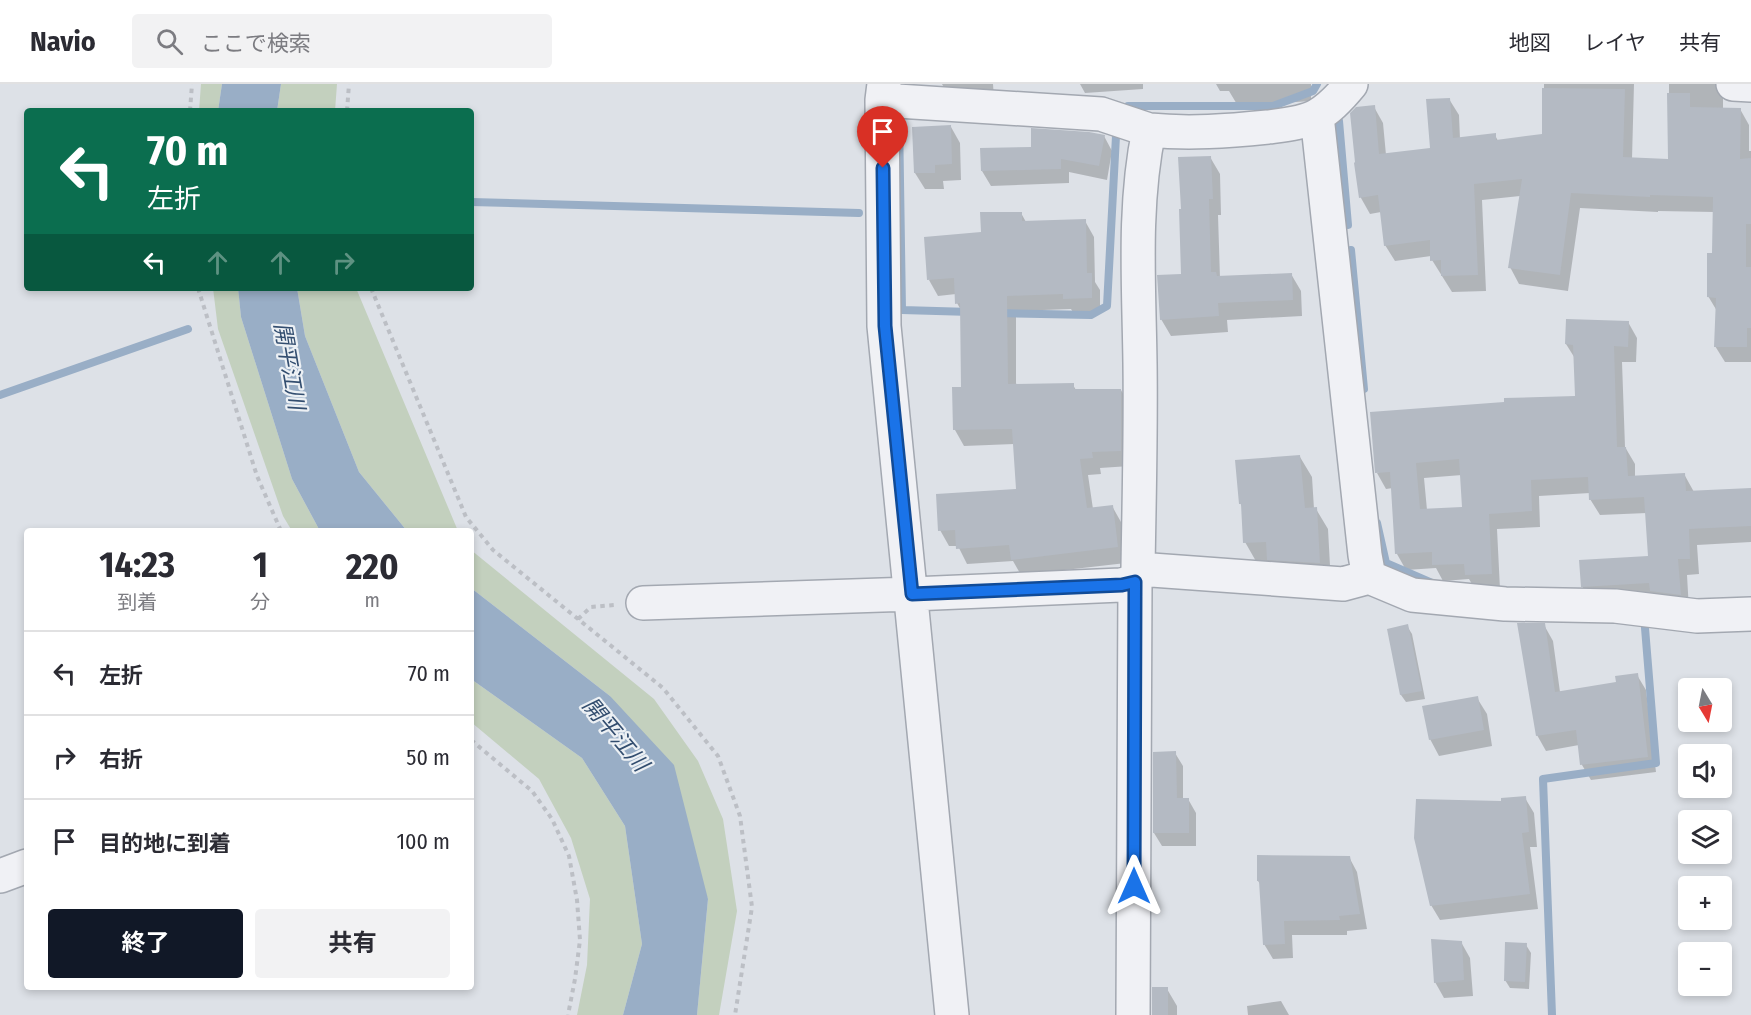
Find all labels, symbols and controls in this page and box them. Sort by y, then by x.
search box [132,14,552,68]
text: Navio [30,25,96,58]
icon: search [153,25,186,58]
text: ここで検索 [201,30,311,57]
text: 地図 [1509,30,1551,56]
text: レイヤ [1584,30,1646,56]
text: 共有 [1679,30,1721,56]
pin [857,106,908,168]
icon: arrive [866,115,899,148]
text: 70 m [147,126,228,176]
icon: left [48,132,126,210]
text: 左折 [147,183,201,215]
icon: left [138,246,171,279]
icon: ahead [201,246,234,279]
icon: ahead [264,246,297,279]
icon: right [327,246,360,279]
water label: 開平江川 [269,320,311,414]
text: 14:23 [99,543,175,587]
text: 1 [253,543,268,587]
text: 220 [346,545,399,589]
text: m [364,588,380,612]
text: 到着 [117,590,157,614]
text: 分 [250,590,270,614]
icon: left [48,657,81,690]
text: 70 m [408,660,450,687]
text: 左折 [99,662,143,689]
north arrow [1678,678,1732,732]
map controls [1678,678,1732,996]
water label: 開平江川 [577,692,656,778]
icon: right [48,741,81,774]
text: 50 m [406,744,450,771]
button: sound [1678,744,1732,798]
text: 右折 [99,746,143,773]
button: layers [1678,810,1732,864]
icon: arrive [48,825,81,858]
text: 100 m [396,828,450,855]
text: 目的地に到着 [99,830,231,857]
position arrow [1102,854,1166,918]
button: + [1678,876,1732,930]
button: 終了 [48,909,243,978]
button: 共有 [255,909,450,978]
button: − [1678,942,1732,996]

